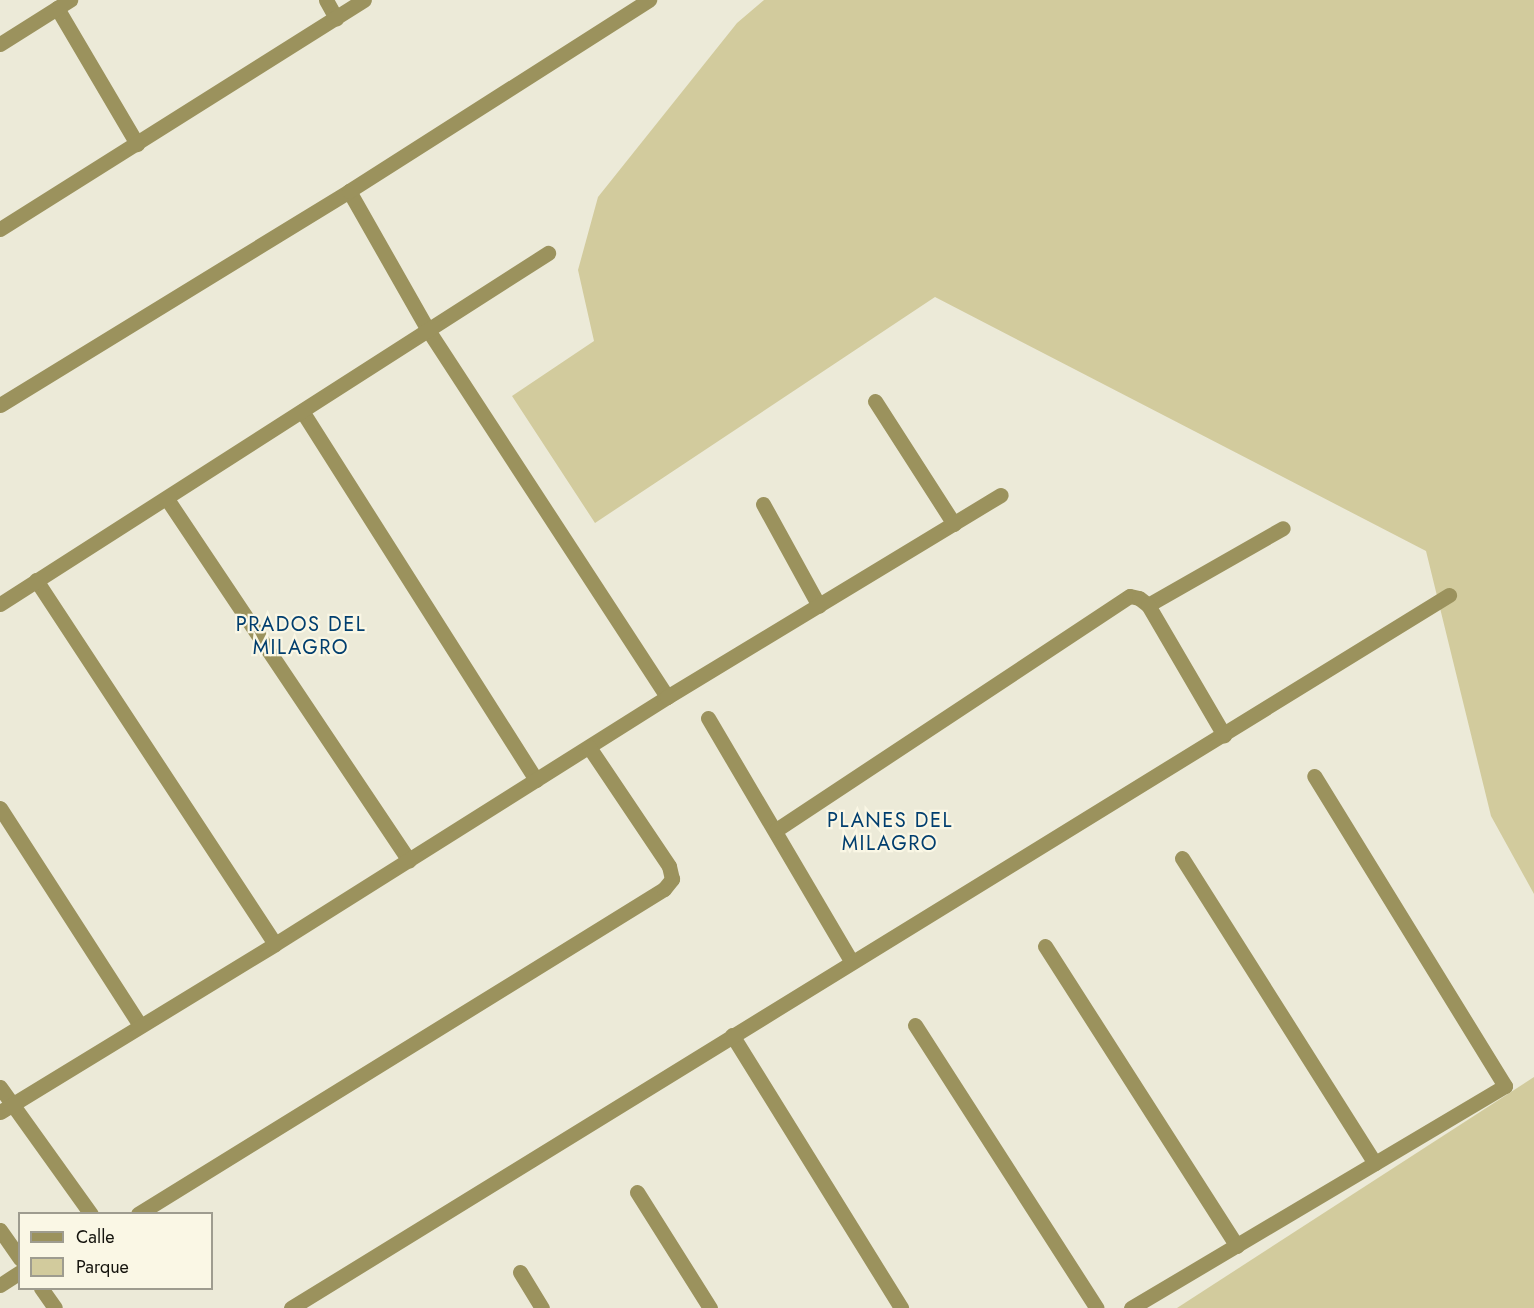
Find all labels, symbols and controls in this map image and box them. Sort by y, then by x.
district label: PRADOS DEL MILAGRO [236,612,366,659]
district label: PLANES DEL MILAGRO [827,808,953,855]
legend [18,1212,213,1290]
text: Calle [76,1224,115,1250]
text: Parque [76,1254,129,1280]

